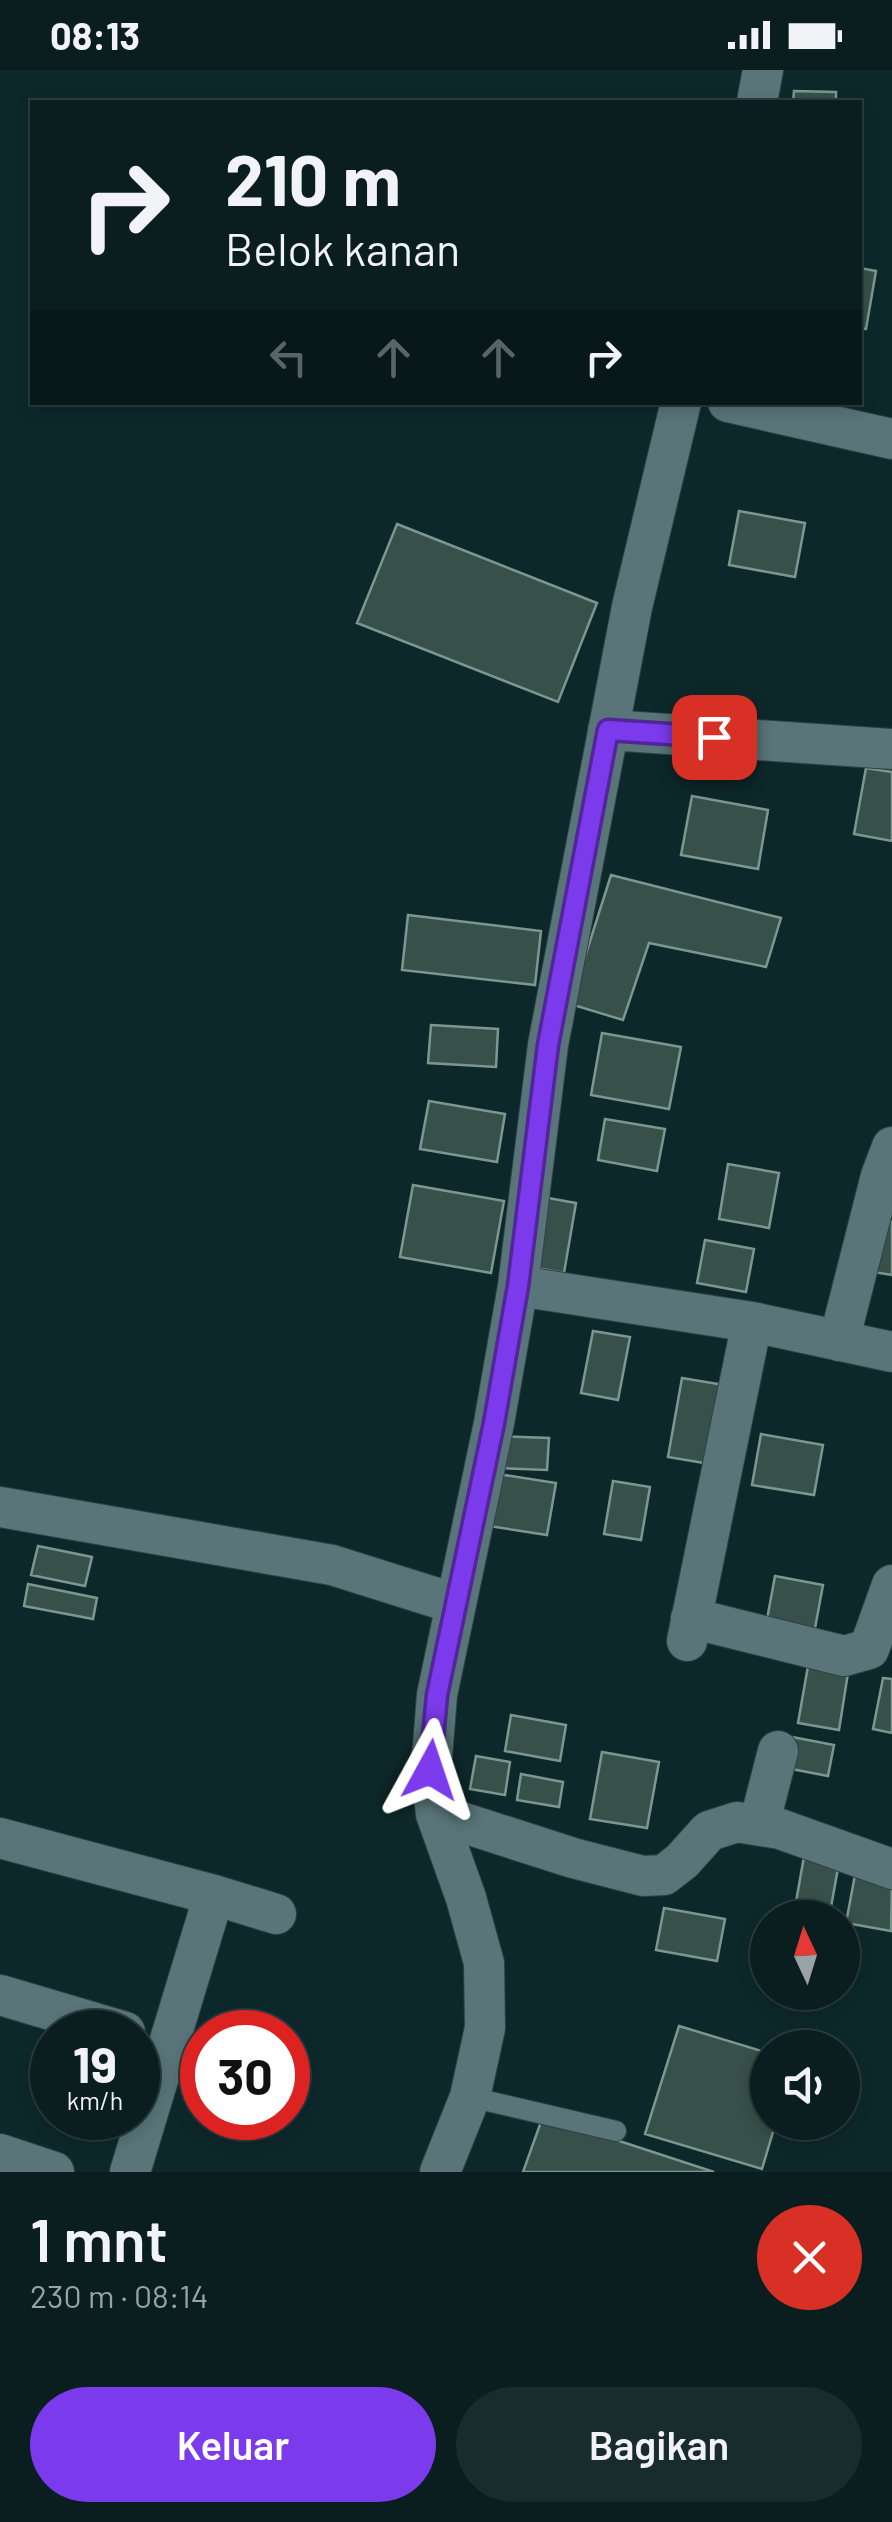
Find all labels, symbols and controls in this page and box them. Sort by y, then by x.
text: 08:13 [50,12,140,58]
text: 210 m [225,136,401,220]
icon: right [60,140,190,270]
text: Belok kanan [225,221,460,275]
icon: left [261,330,316,385]
icon: ahead [366,330,421,385]
icon: ahead [471,330,526,385]
icon: right [576,330,631,385]
pin [672,695,757,780]
icon: arrive [687,710,742,765]
position arrow [378,1718,482,1822]
north arrow [750,1900,860,2010]
map controls [750,1900,860,2140]
speed limit sign: 30 [180,2010,310,2140]
button: sound [750,2030,860,2140]
text: 19 [73,2033,117,2093]
text: km/h [67,2085,123,2115]
text: 1 mnt [30,2202,168,2274]
button: close [757,2205,862,2310]
text: 230 m · 08:14 [30,2276,208,2314]
button: Keluar [30,2387,436,2502]
button: Bagikan [456,2387,862,2502]

